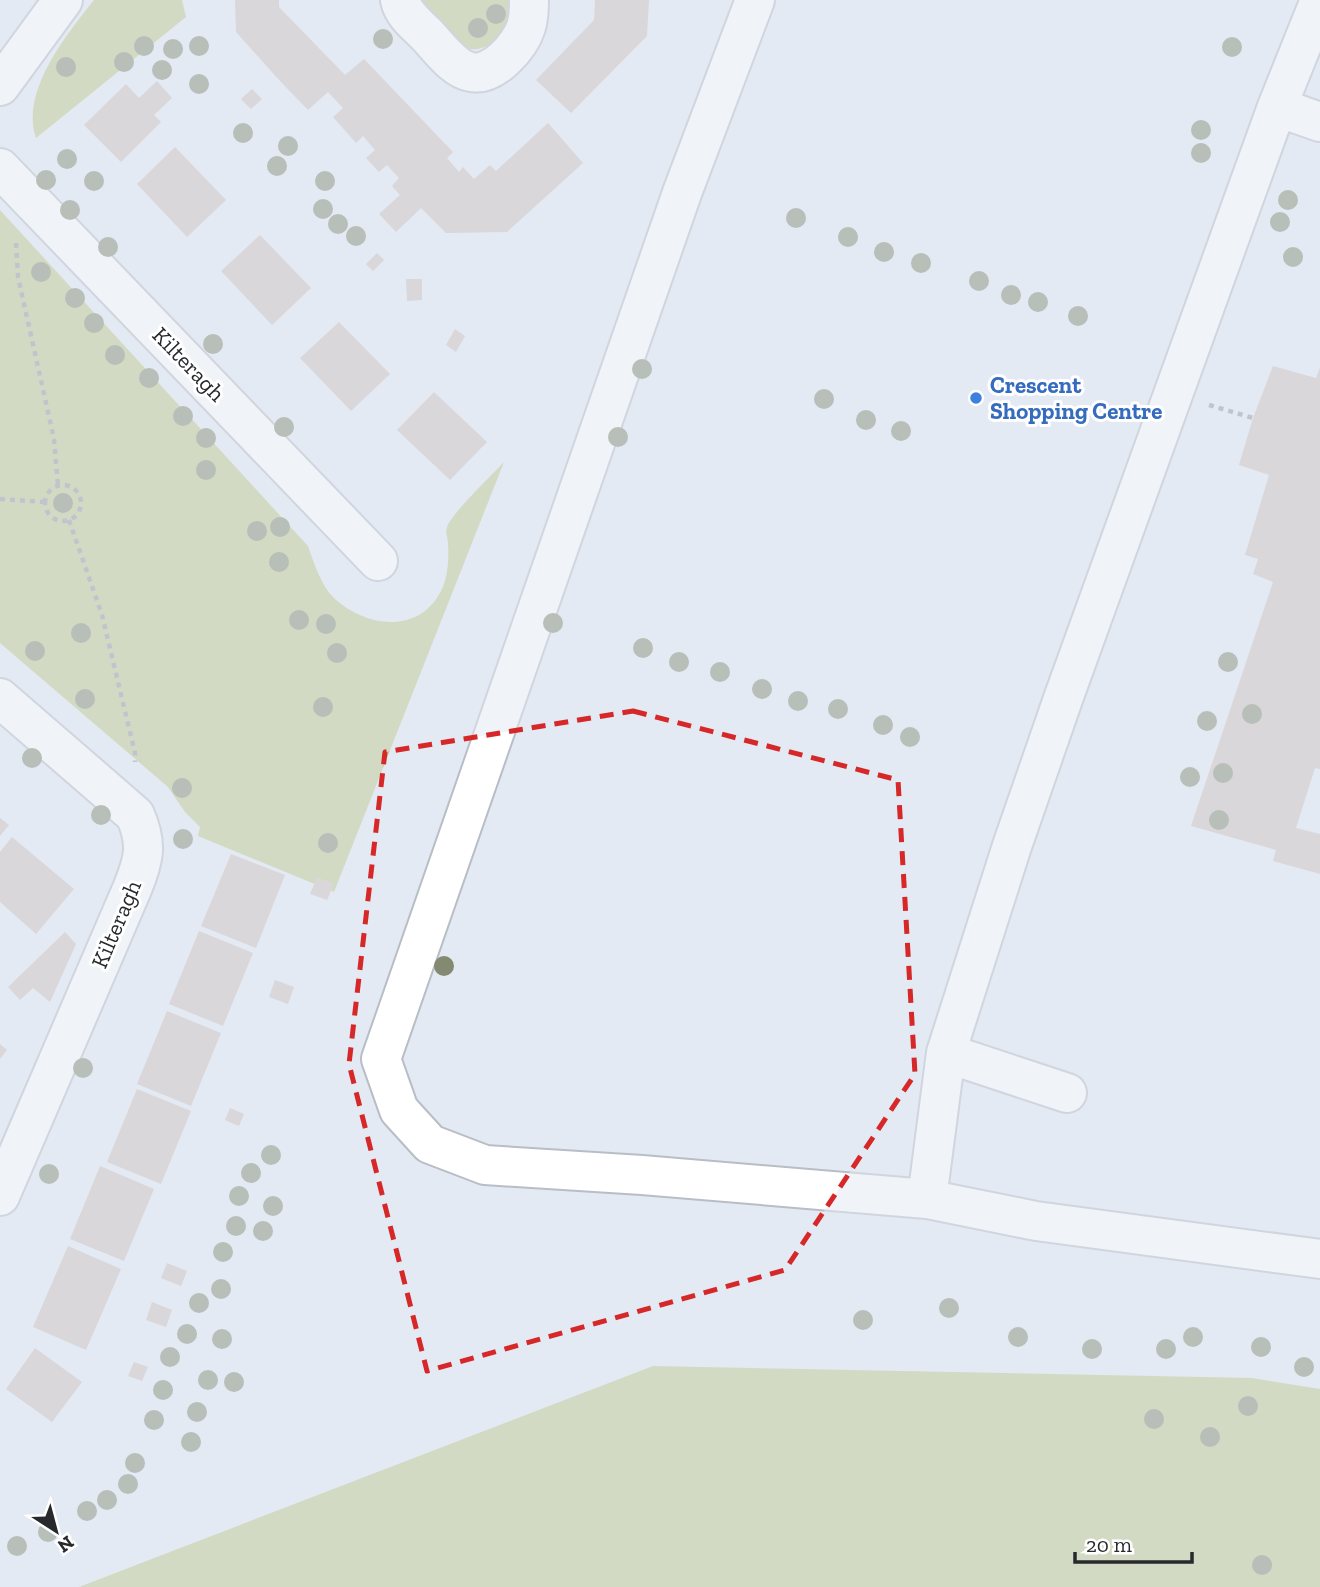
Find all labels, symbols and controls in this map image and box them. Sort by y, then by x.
street label: Kilteragh [147,321,231,407]
place label: Crescent Shopping Centre [990,371,1162,425]
marker: Crescent Shopping Centre [968,390,984,406]
street label: Kilteragh [85,876,147,972]
north arrow [21,1496,91,1566]
scale bar [1075,1520,1192,1564]
text: N [53,1531,78,1558]
text: 20 m [1086,1532,1132,1557]

